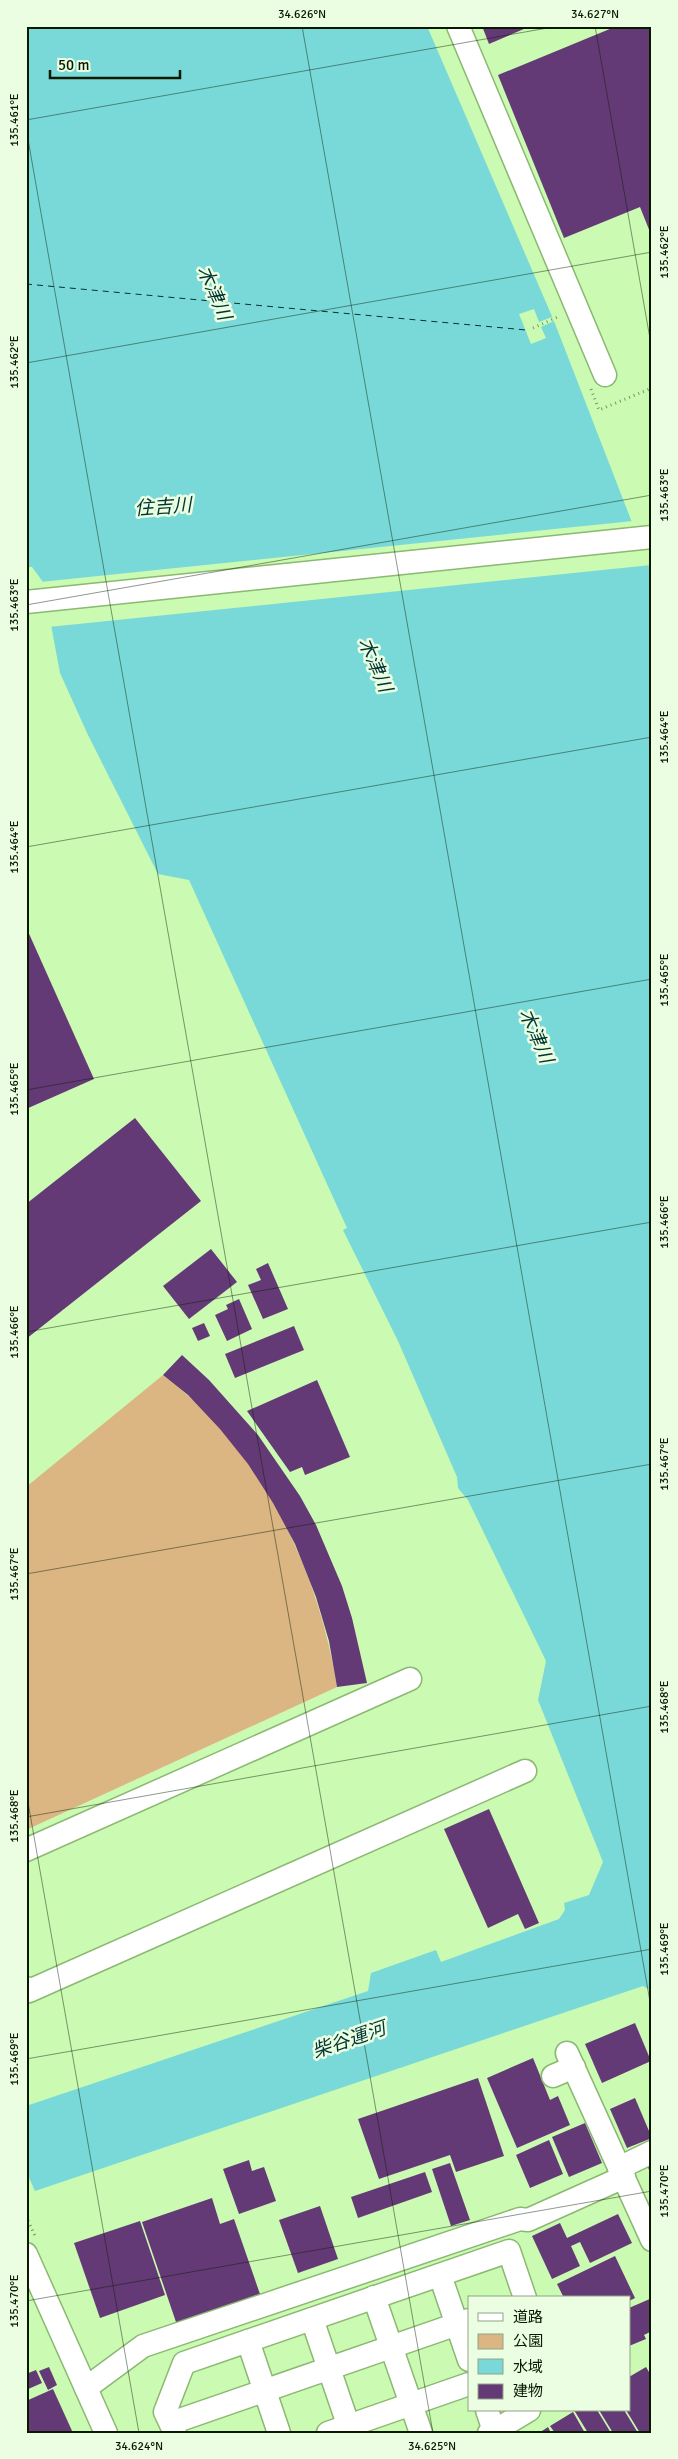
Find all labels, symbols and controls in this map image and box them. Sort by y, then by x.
text: 34.626°N [278,7,326,22]
text: 34.627°N [571,7,619,22]
scale bar [50,48,180,80]
text: 50 m [58,56,89,74]
text: 135.461°E [7,93,22,147]
text: 135.462°E [657,225,672,279]
water label: 木津川 [192,262,237,326]
text: 135.462°E [7,335,22,389]
text: 135.463°E [657,468,672,522]
water label: 住吉川 [134,493,194,521]
text: 135.463°E [7,578,22,632]
water label: 木津川 [353,634,398,698]
text: 135.464°E [657,710,672,764]
text: 135.464°E [7,820,22,874]
text: 135.465°E [657,953,672,1007]
water label: 木津川 [514,1005,559,1069]
text: 135.465°E [7,1062,22,1116]
text: 135.466°E [657,1195,672,1249]
text: 135.466°E [7,1305,22,1359]
text: 135.467°E [657,1437,672,1491]
text: 135.467°E [7,1547,22,1601]
text: 135.468°E [657,1680,672,1734]
text: 135.468°E [7,1789,22,1843]
text: 135.469°E [657,1922,672,1976]
water label: 柴谷運河 [309,2015,393,2064]
text: 135.469°E [7,2032,22,2086]
text: 135.470°E [657,2164,672,2218]
text: 135.470°E [7,2274,22,2328]
legend [468,2296,630,2412]
text: 道路 [513,2308,543,2326]
text: 公園 [513,2332,543,2350]
text: 水域 [513,2358,543,2376]
text: 建物 [513,2382,543,2400]
text: 34.624°N [115,2439,163,2454]
text: 34.625°N [408,2439,456,2454]

